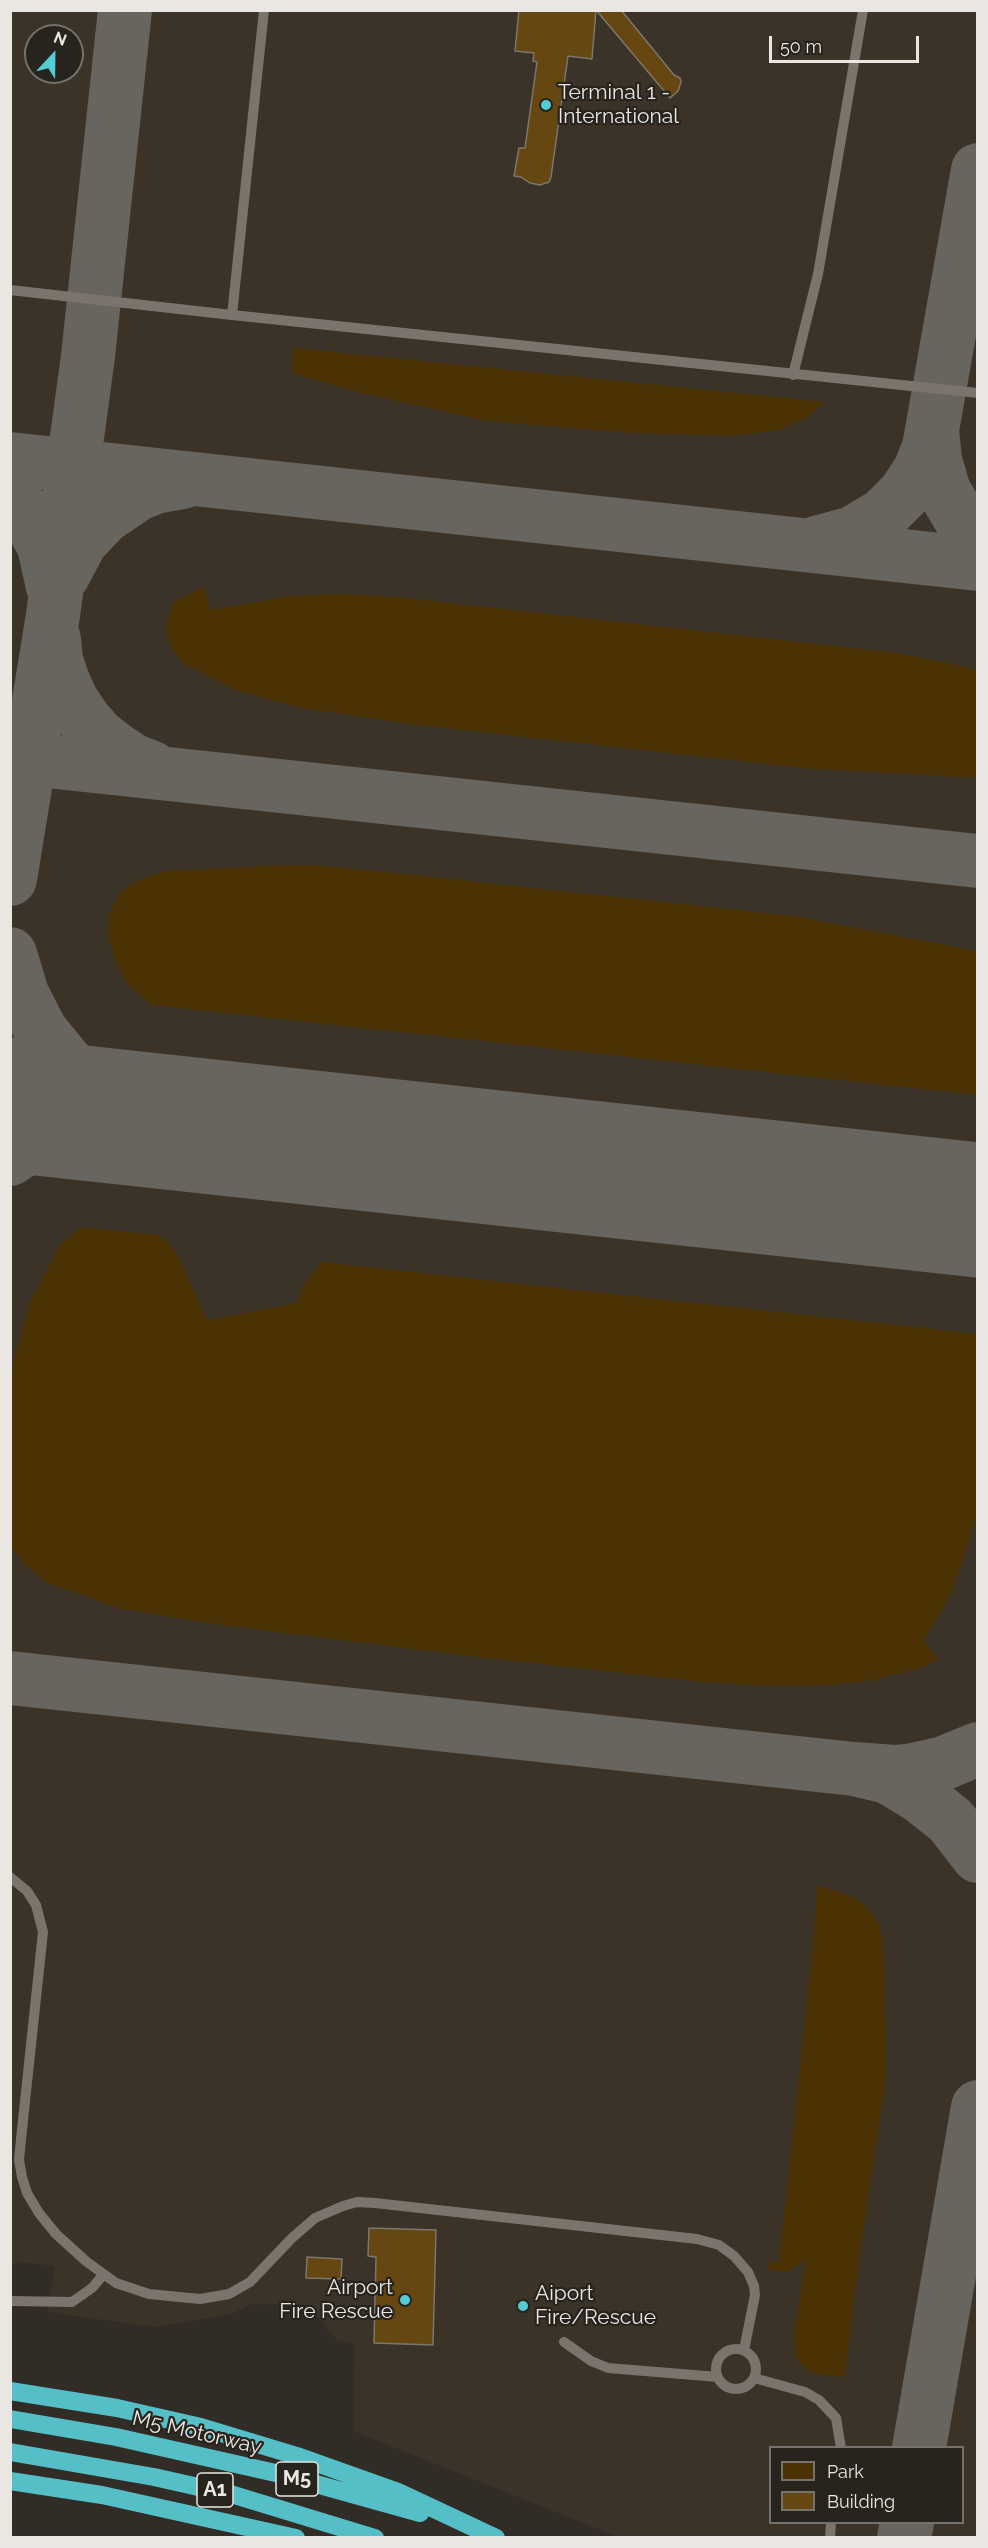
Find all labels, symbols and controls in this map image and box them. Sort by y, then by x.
north arrow [24,24,84,84]
scale bar [772,24,922,62]
text: N [51,28,69,50]
text: 50 m [780,36,822,57]
place label: Terminal 1 - International [558,80,679,130]
marker: Terminal 1 - International [539,98,553,112]
place label: Airport Fire Rescue [279,2275,393,2325]
place label: Aiport Fire/Rescue [535,2281,656,2331]
marker: Airport Fire Rescue [398,2293,412,2307]
marker: Aiport Fire/Rescue [516,2299,530,2313]
street label: M5 Motorway [130,2406,264,2460]
legend [769,2446,964,2524]
text: Park [827,2461,864,2482]
road number: M5 [276,2462,318,2496]
road number: A1 [197,2473,233,2507]
text: Building [827,2491,895,2512]

